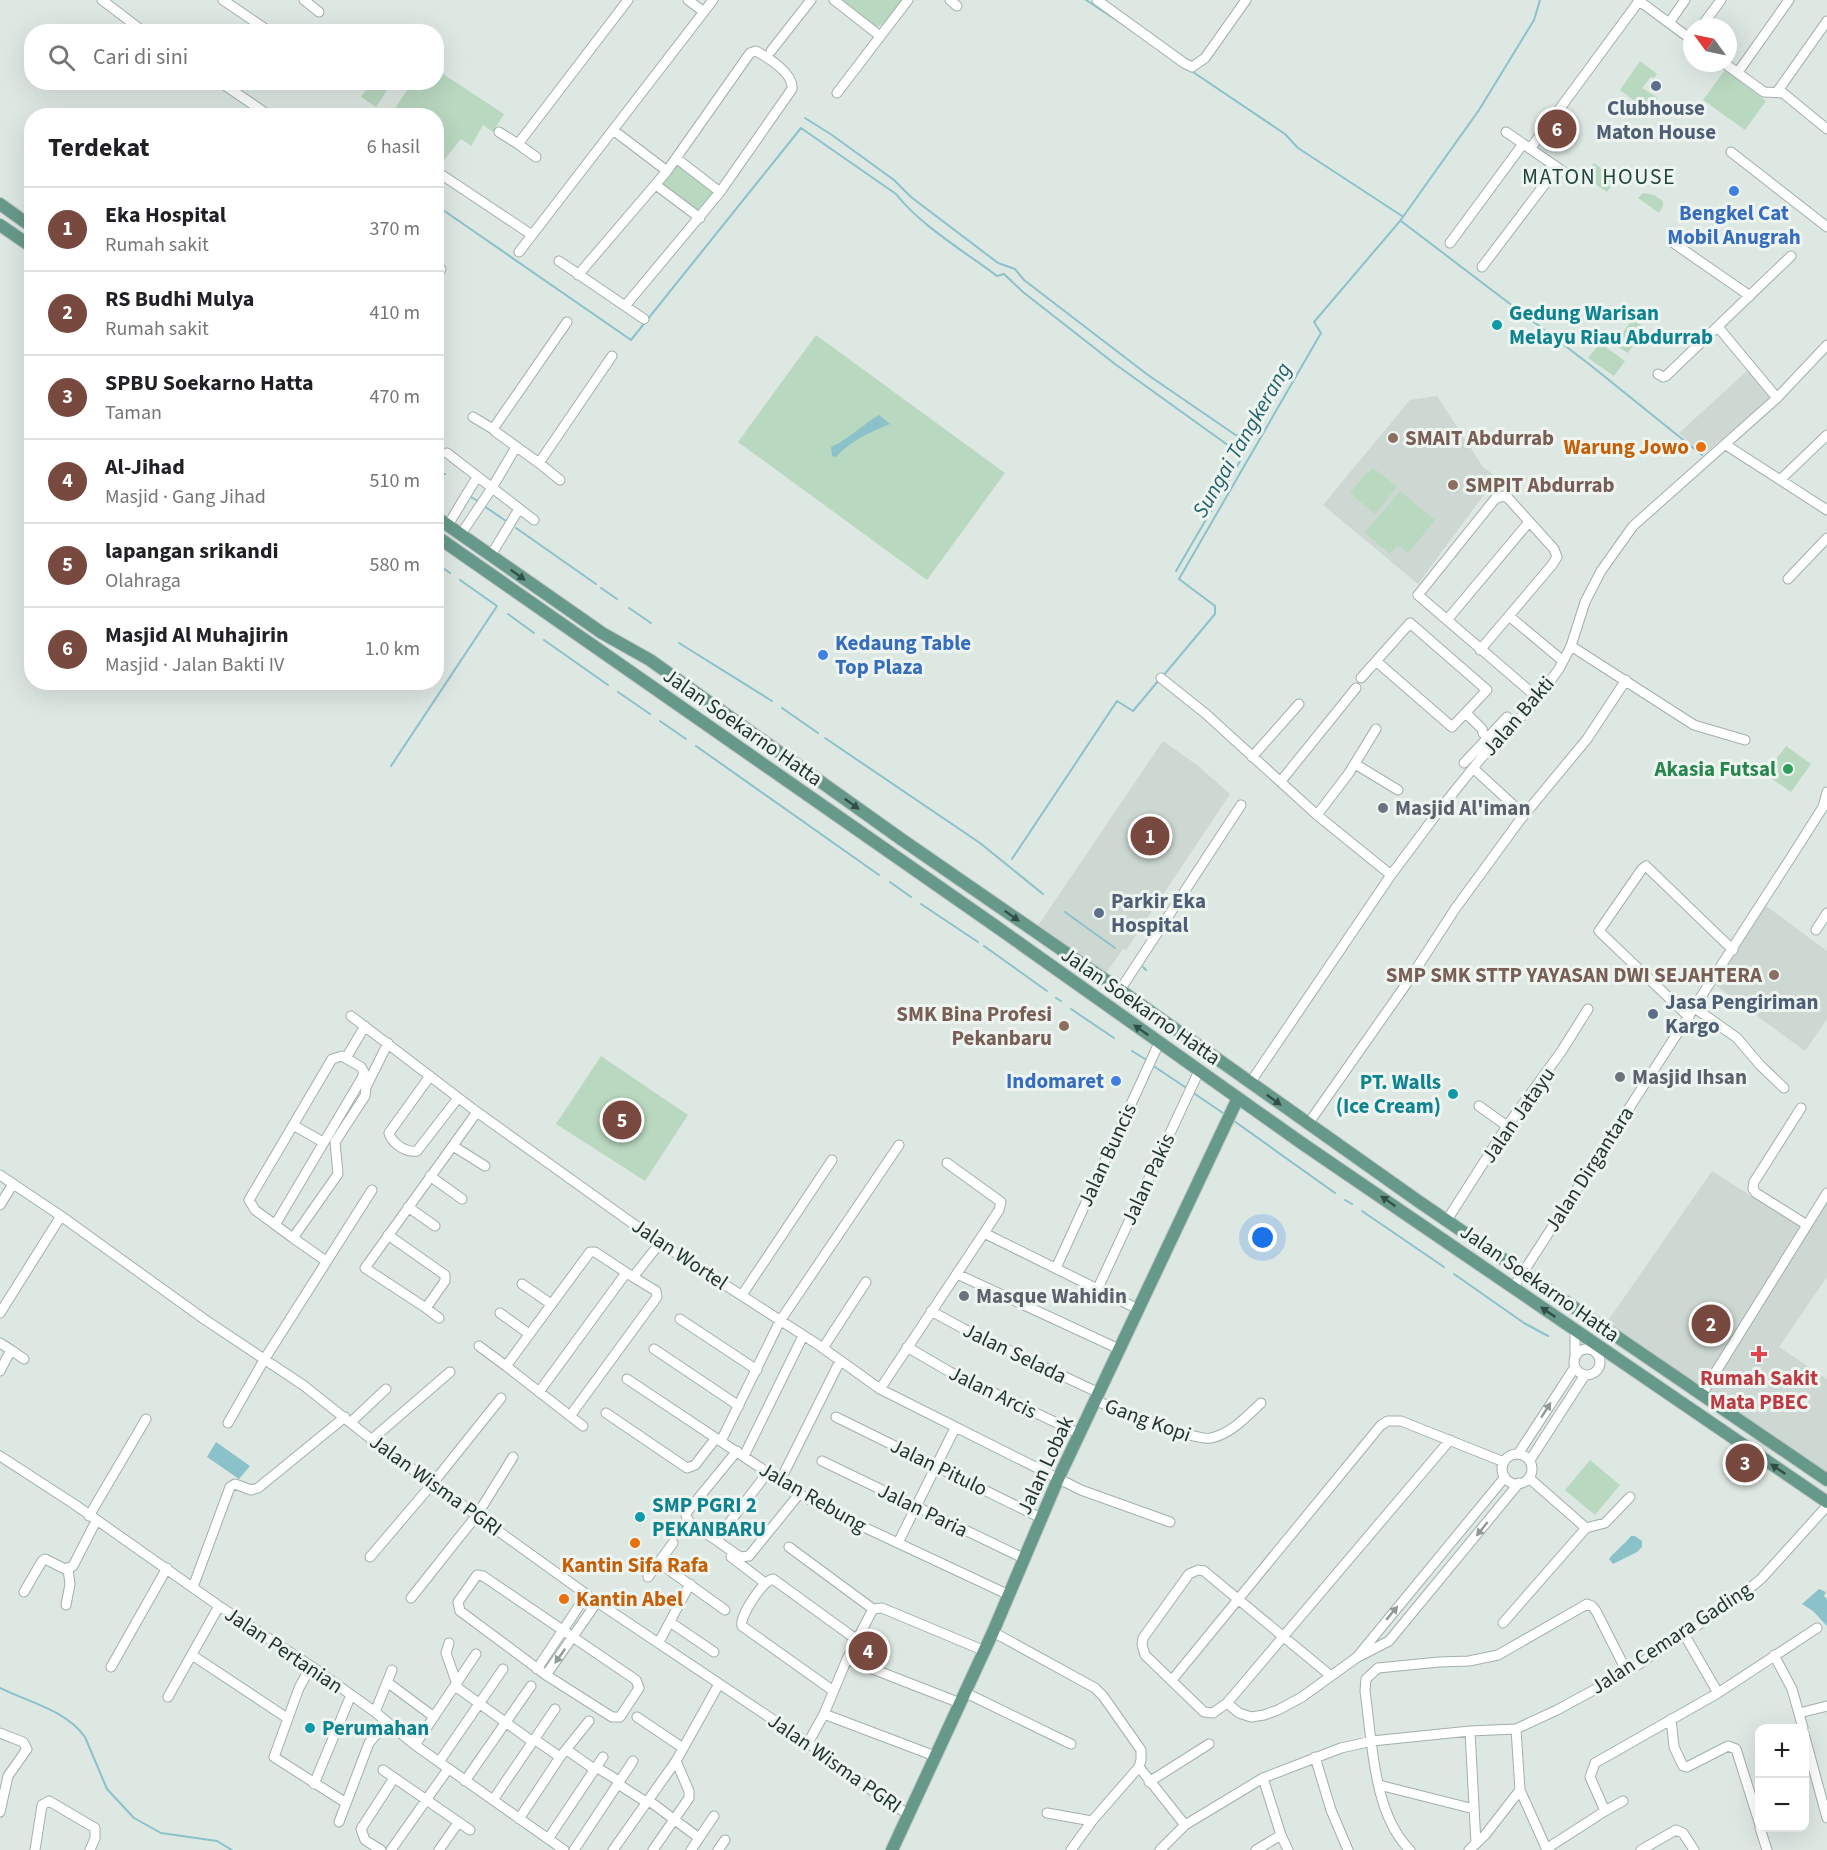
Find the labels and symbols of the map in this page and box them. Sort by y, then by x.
north arrow [1683,18,1737,72]
marker: Clubhouse Maton House [1649,79,1663,93]
place label: Clubhouse Maton House [1596,93,1716,147]
pin: 6 [1538,106,1576,152]
district label: MATON HOUSE [1522,161,1676,193]
marker: Bengkel Cat Mobil Anugrah [1727,184,1741,198]
place label: Bengkel Cat Mobil Anugrah [1667,198,1801,252]
place label: Gedung Warisan Melayu Riau Abdurrab [1509,298,1713,352]
marker: Gedung Warisan Melayu Riau Abdurrab [1490,318,1504,332]
water label: Sungai Tangkerang [1184,356,1300,524]
place label: SMAIT Abdurrab [1405,423,1554,453]
marker: SMAIT Abdurrab [1386,431,1400,445]
place label: Warung Jowo [1563,432,1689,462]
marker: Warung Jowo [1694,440,1708,454]
place label: SMPIT Abdurrab [1465,470,1615,500]
marker: SMPIT Abdurrab [1446,478,1460,492]
one-way arrow [510,569,526,581]
place label: Kedaung Table Top Plaza [835,628,971,682]
marker: Kedaung Table Top Plaza [816,648,830,662]
street label: Jalan Soekarno Hatta [657,661,829,793]
street label: Jalan Bakti [1475,669,1561,763]
place label: Akasia Futsal [1653,754,1776,784]
marker: Akasia Futsal [1781,762,1795,776]
place label: Masjid Al'iman [1395,793,1530,823]
one-way arrow [843,798,859,810]
marker: Masjid Al'iman [1376,801,1390,815]
pin: 1 [1130,814,1170,858]
place label: Parkir Eka Hospital [1111,886,1206,940]
marker: Parkir Eka Hospital [1092,906,1106,920]
one-way arrow [1003,910,1019,922]
street label: Jalan Soekarno Hatta [1055,940,1227,1072]
place label: SMP SMK STTP YAYASAN DWI SEJAHTERA [1386,960,1763,990]
marker: SMP SMK STTP YAYASAN DWI SEJAHTERA [1767,968,1781,982]
place label: Jasa Pengiriman Kargo [1665,987,1819,1041]
place label: SMK Bina Profesi Pekanbaru [896,999,1052,1053]
marker: Jasa Pengiriman Kargo [1646,1007,1660,1021]
marker: SMK Bina Profesi Pekanbaru [1057,1019,1071,1033]
one-way arrow [1134,1024,1150,1036]
street label: Jalan Jatayu [1474,1061,1562,1169]
place label: Masjid Ihsan [1632,1062,1747,1092]
place label: Indomaret [1006,1066,1104,1096]
place label: PT. Walls (Ice Cream) [1336,1067,1441,1121]
marker: Masjid Ihsan [1613,1070,1627,1084]
marker: Indomaret [1109,1074,1123,1088]
marker: PT. Walls (Ice Cream) [1446,1087,1460,1101]
one-way arrow [1266,1094,1282,1106]
pin: 5 [602,1098,642,1142]
street label: Jalan Buncis [1070,1098,1144,1212]
street label: Jalan Dirgantara [1537,1100,1641,1238]
street label: Jalan Pakis [1114,1128,1182,1230]
one-way arrow [1380,1196,1396,1207]
street label: Jalan Wortel [626,1211,734,1297]
street label: Jalan Soekarno Hatta [1454,1217,1626,1349]
your location [1248,1223,1277,1252]
place label: Masque Wahidin [976,1281,1127,1311]
marker: Masque Wahidin [957,1289,971,1303]
pin: 2 [1692,1302,1730,1346]
one-way arrow [1540,1307,1556,1318]
street label: Jalan Selada [958,1315,1072,1391]
marker: Rumah Sakit Mata PBEC [1750,1345,1768,1363]
street label: Jalan Arcis [944,1358,1042,1426]
place label: Rumah Sakit Mata PBEC [1700,1363,1818,1417]
street label: Gang Kopi [1101,1391,1195,1449]
one-way arrow [1541,1402,1552,1419]
street label: Jalan Lobak [1009,1410,1081,1519]
street label: Jalan Wisma PGRI [364,1427,508,1543]
street label: Jalan Pitulo [885,1431,993,1503]
pin: 3 [1726,1440,1764,1486]
street label: Jalan Rebung [754,1454,873,1540]
one-way arrow [1770,1464,1787,1475]
street label: Jalan Paria [873,1475,973,1545]
place label: SMP PGRI 2 PEKANBARU [652,1490,766,1544]
marker: SMP PGRI 2 PEKANBARU [633,1510,647,1524]
one-way arrow [1476,1521,1489,1537]
marker: Kantin Sifa Rafa [628,1536,642,1550]
place label: Kantin Sifa Rafa [561,1550,709,1580]
street label: Jalan Cemara Gading [1585,1574,1758,1701]
place label: Kantin Abel [576,1584,683,1614]
marker: Kantin Abel [557,1592,571,1606]
street label: Jalan Pertanian [219,1599,349,1701]
one-way arrow [1386,1605,1399,1621]
pin: 4 [848,1628,888,1674]
one-way arrow [555,1648,566,1664]
street label: Jalan Wisma PGRI [762,1706,908,1820]
place label: Perumahan [322,1713,429,1743]
marker: Perumahan [303,1721,317,1735]

